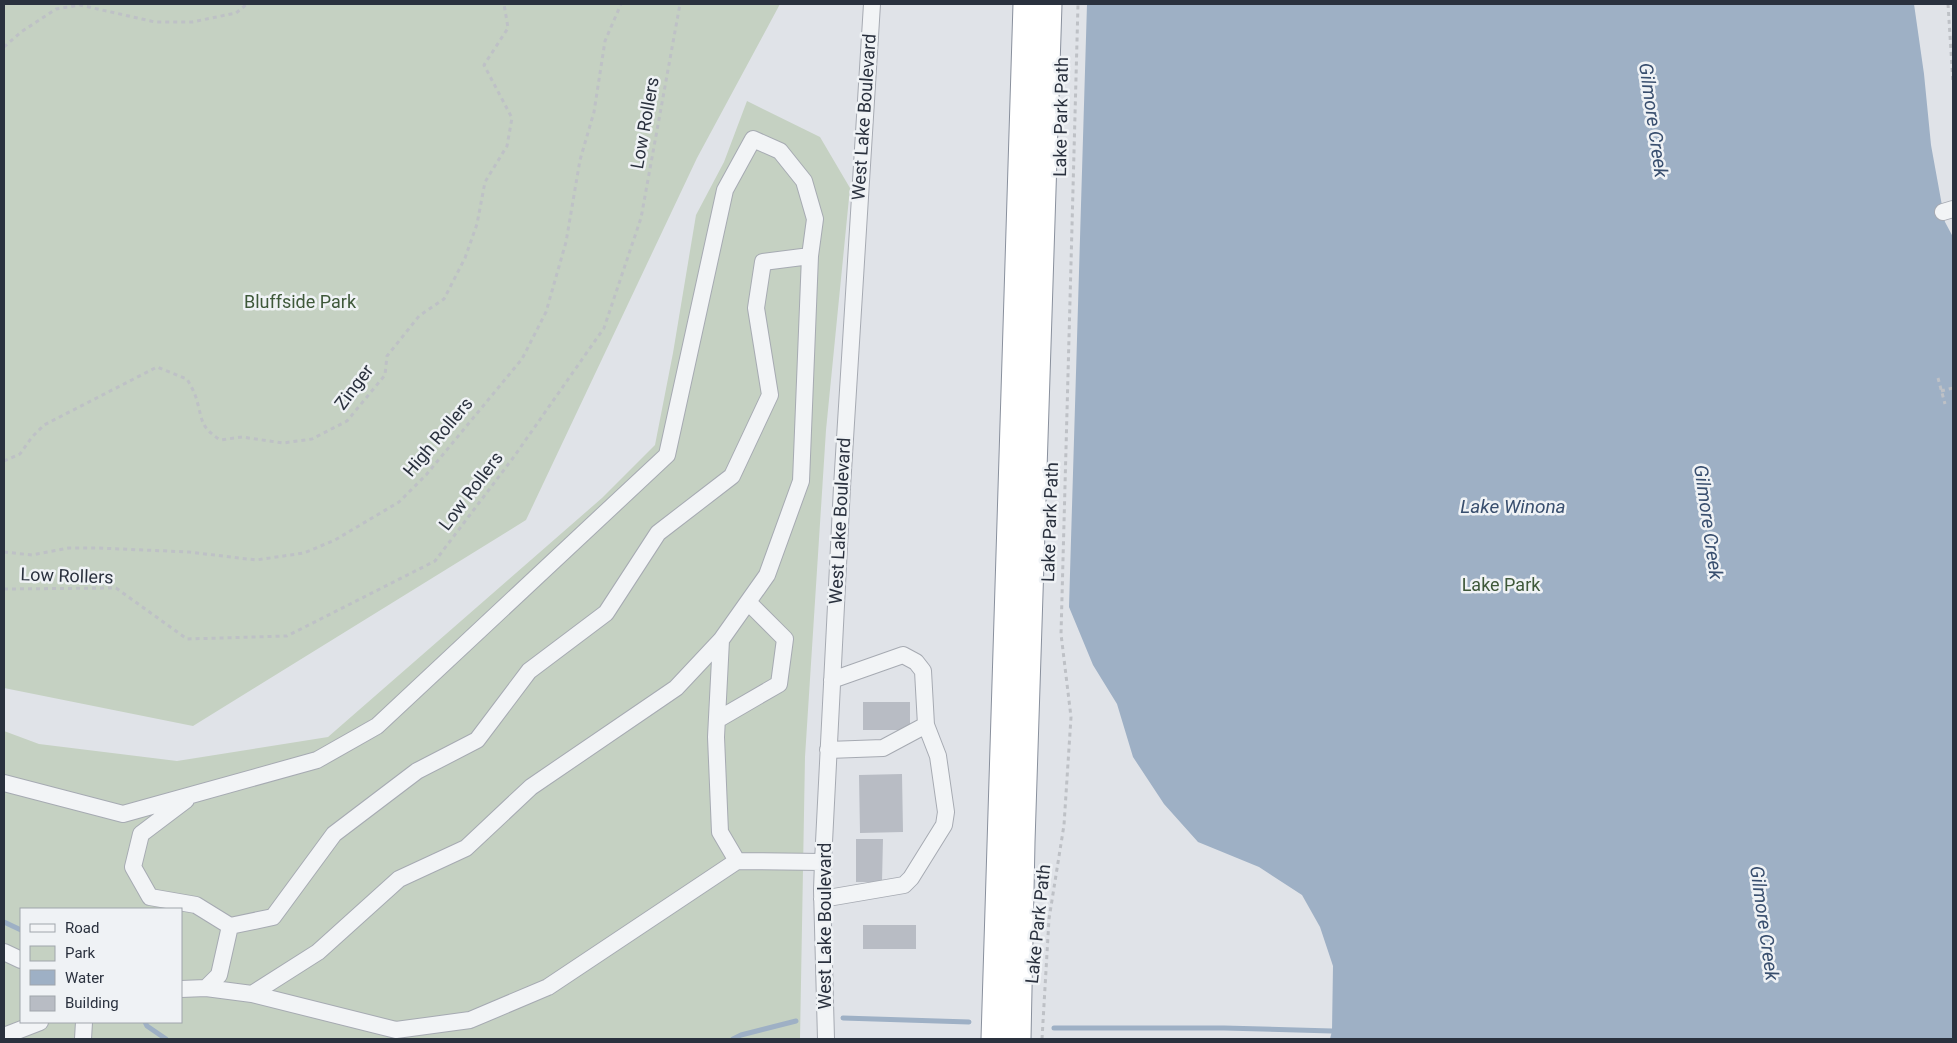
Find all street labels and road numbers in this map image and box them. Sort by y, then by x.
street label: West Lake Boulevard [847,33,880,201]
street label: Lake Park Path [1049,57,1072,177]
street label: Low Rollers [626,75,663,171]
street label: Zinger [330,360,377,413]
street label: High Rollers [398,393,477,480]
street label: West Lake Boulevard [825,437,854,605]
street label: Low Rollers [434,447,507,534]
street label: Lake Park Path [1037,462,1062,582]
street label: Low Rollers [20,563,114,588]
street label: West Lake Boulevard [814,842,835,1010]
street label: Lake Park Path [1021,863,1054,985]

